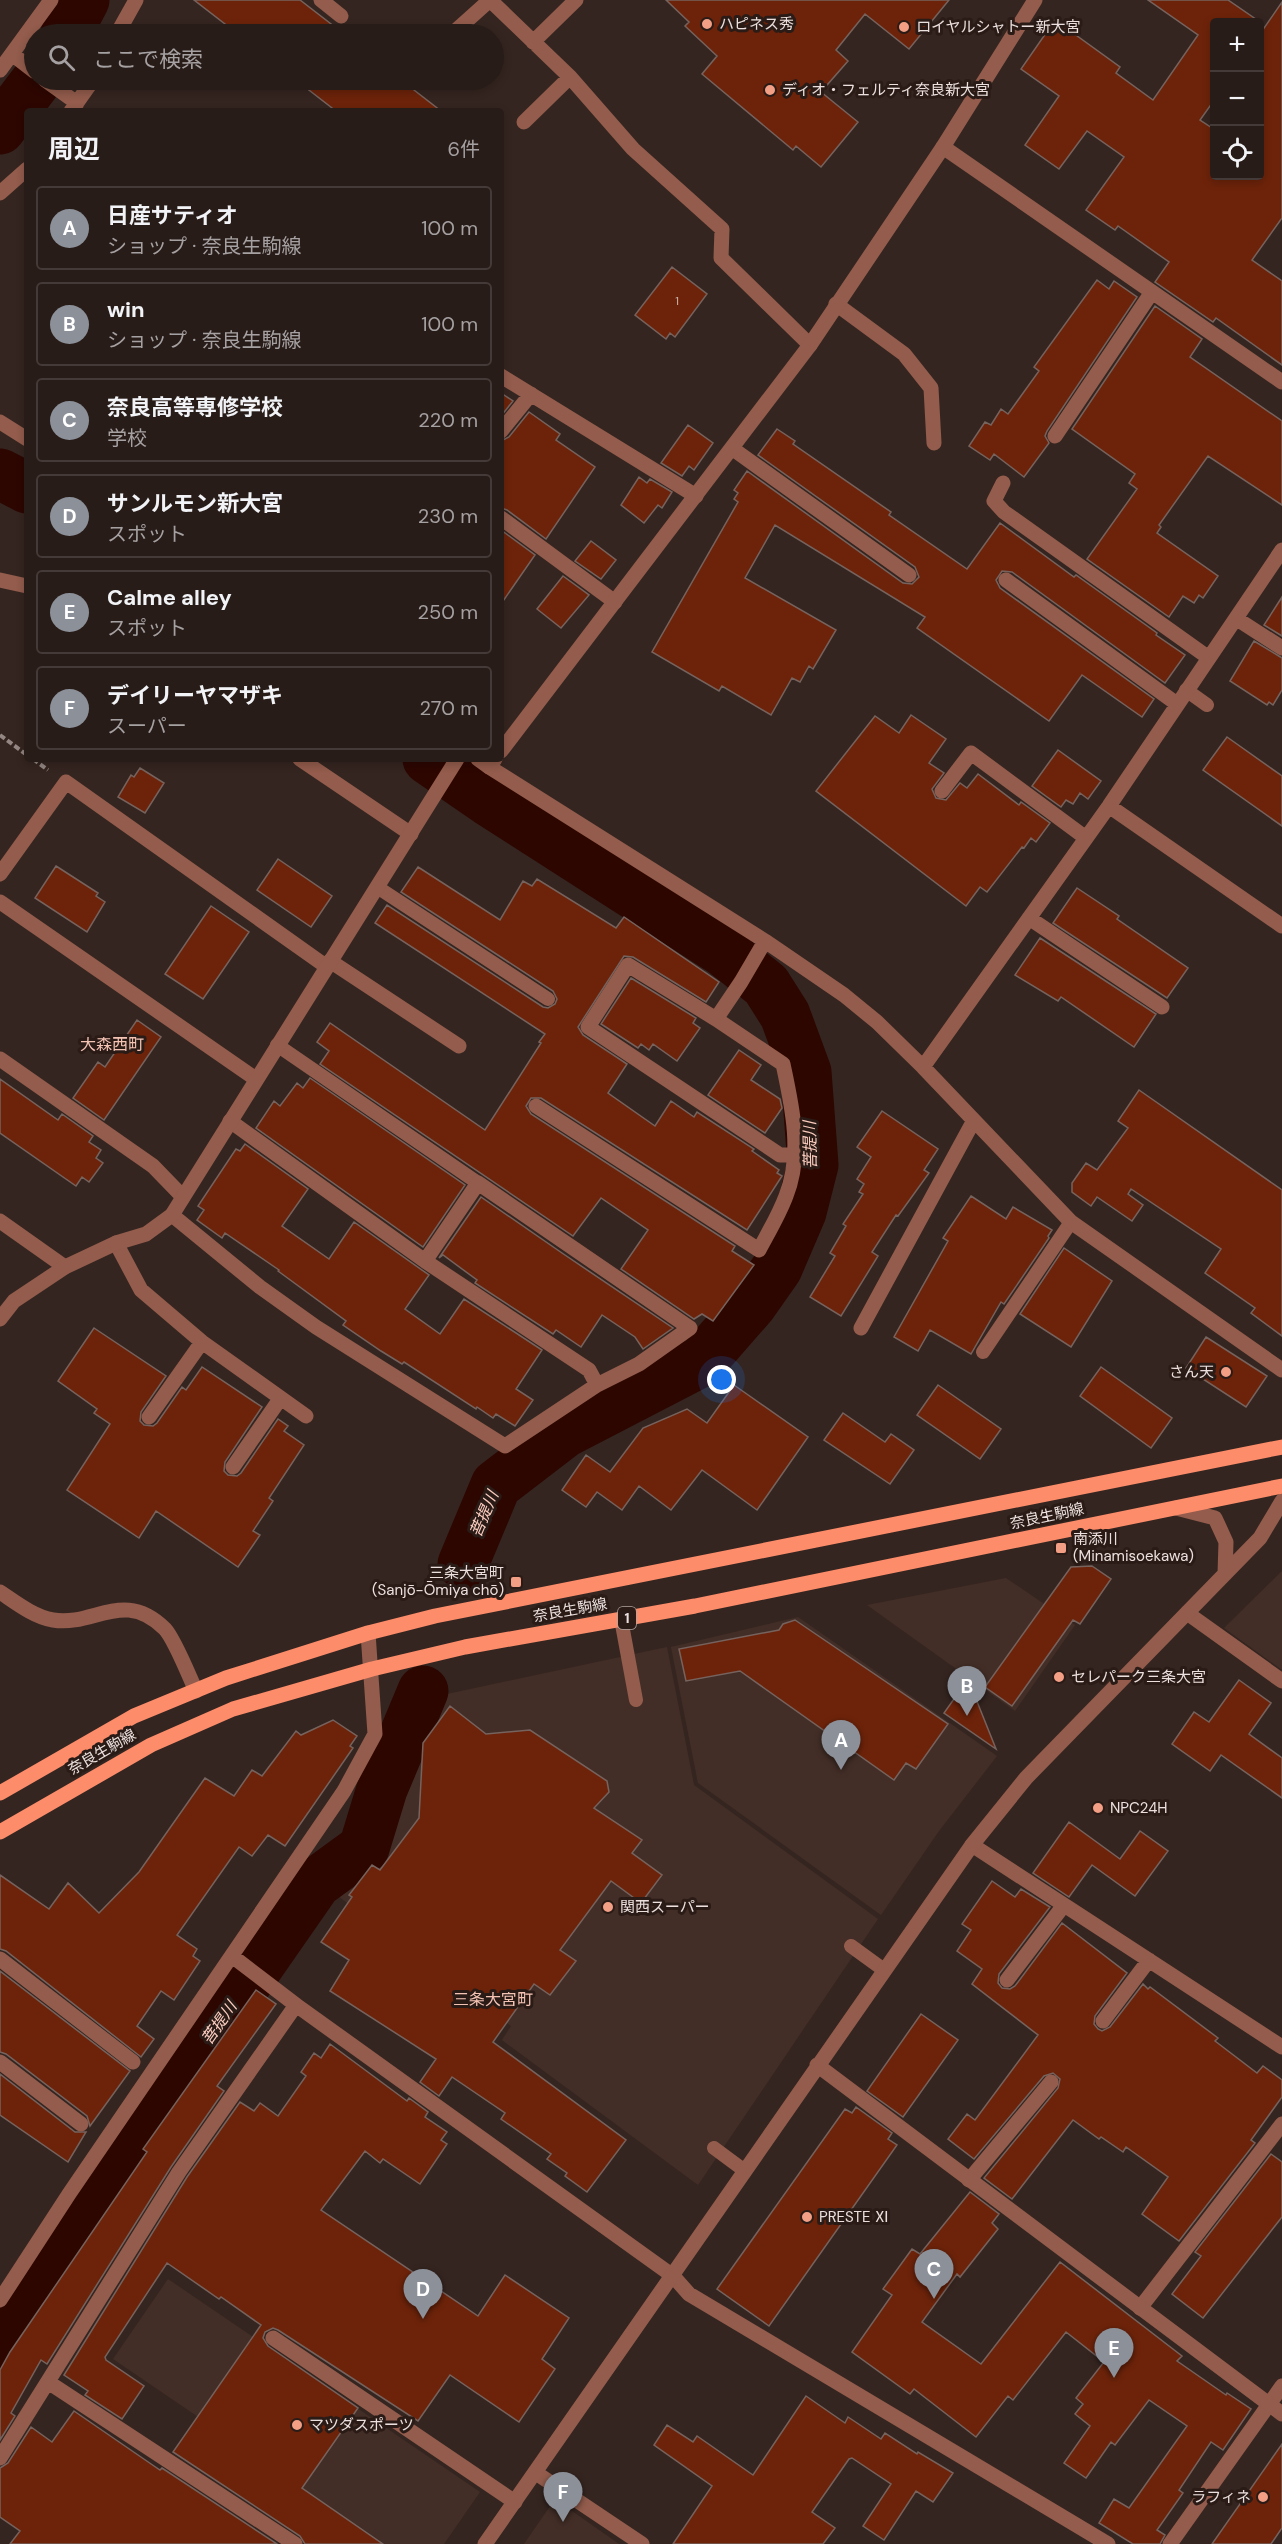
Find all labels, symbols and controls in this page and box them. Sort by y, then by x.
place label: ハピネス秀 [719,14,794,34]
marker: ハピネス秀 [700,17,714,31]
place label: ロイヤルシャトー新大宮 [916,17,1081,37]
map controls [1210,18,1264,180]
button: + [1210,18,1264,72]
marker: ロイヤルシャトー新大宮 [897,20,911,34]
search box [24,24,504,90]
icon: search [45,41,78,74]
text: ここで検索 [93,45,203,74]
button: − [1210,72,1264,126]
place label: ディオ・フェルティ奈良新大宮 [782,80,990,100]
marker: ディオ・フェルティ奈良新大宮 [763,83,777,97]
button: locate [1210,126,1264,180]
text: 周辺 [48,132,100,166]
text: 6件 [447,136,480,162]
text: 日産サティオ [107,201,238,230]
text: A [62,215,77,241]
text: 100 m [421,215,478,241]
text: ショップ · 奈良生駒線 [107,233,302,259]
house number: 1 [675,293,679,309]
text: win [107,295,145,324]
text: B [63,311,76,337]
text: 100 m [421,311,478,337]
text: ショップ · 奈良生駒線 [107,327,302,353]
text: 奈良高等専修学校 [107,393,283,422]
text: C [62,407,77,433]
text: 220 m [418,407,478,433]
text: 学校 [107,425,147,451]
text: サンルモン新大宮 [107,489,283,518]
text: D [62,503,77,529]
text: 230 m [418,503,478,529]
text: スポット [107,521,187,547]
text: Calme alley [107,583,232,612]
text: E [64,599,75,625]
text: 250 m [417,599,478,625]
text: スポット [107,615,187,641]
text: デイリーヤマザキ [107,681,283,710]
text: F [64,695,75,721]
text: 270 m [420,695,478,721]
text: スーパー [107,713,187,739]
district label: 大森西町 [80,1034,144,1055]
water label: 菩提川 [799,1119,821,1169]
place label: さん天 [1169,1362,1214,1382]
your location [707,1365,736,1394]
marker: さん天 [1219,1365,1233,1379]
water label: 菩提川 [465,1486,504,1540]
street label: 奈良生駒線 [1008,1498,1086,1534]
place label: 南添川 (Minamisoekawa) [1073,1529,1194,1566]
marker: 南添川 (Minamisoekawa) [1054,1541,1068,1555]
place label: 三条大宮町 (Sanjō-Ōmiya chō) [372,1563,504,1600]
marker: 三条大宮町 (Sanjō-Ōmiya chō) [509,1575,523,1589]
street label: 奈良生駒線 [531,1594,609,1626]
road number: 1 [618,1607,636,1629]
pin: B [948,1666,986,1716]
place label: セレパーク三条大宮 [1071,1667,1206,1687]
marker: セレパーク三条大宮 [1052,1670,1066,1684]
pin: A [822,1720,860,1770]
street label: 奈良生駒線 [65,1725,139,1779]
place label: NPC24H [1110,1798,1168,1818]
marker: NPC24H [1091,1801,1105,1815]
place label: 関西スーパー [620,1897,710,1917]
marker: 関西スーパー [601,1900,615,1914]
district label: 三条大宮町 [453,1989,533,2010]
water label: 菩提川 [197,1996,243,2049]
place label: PRESTE Ⅺ [819,2207,889,2227]
marker: PRESTE Ⅺ [800,2210,814,2224]
pin: C [914,2250,954,2299]
pin: D [404,2270,442,2319]
pin: E [1094,2328,1134,2378]
place label: マツダスポーツ [309,2415,414,2435]
marker: マツダスポーツ [290,2418,304,2432]
pin: F [544,2472,582,2522]
place label: ラフィネ [1191,2487,1251,2507]
marker: ラフィネ [1256,2490,1270,2504]

